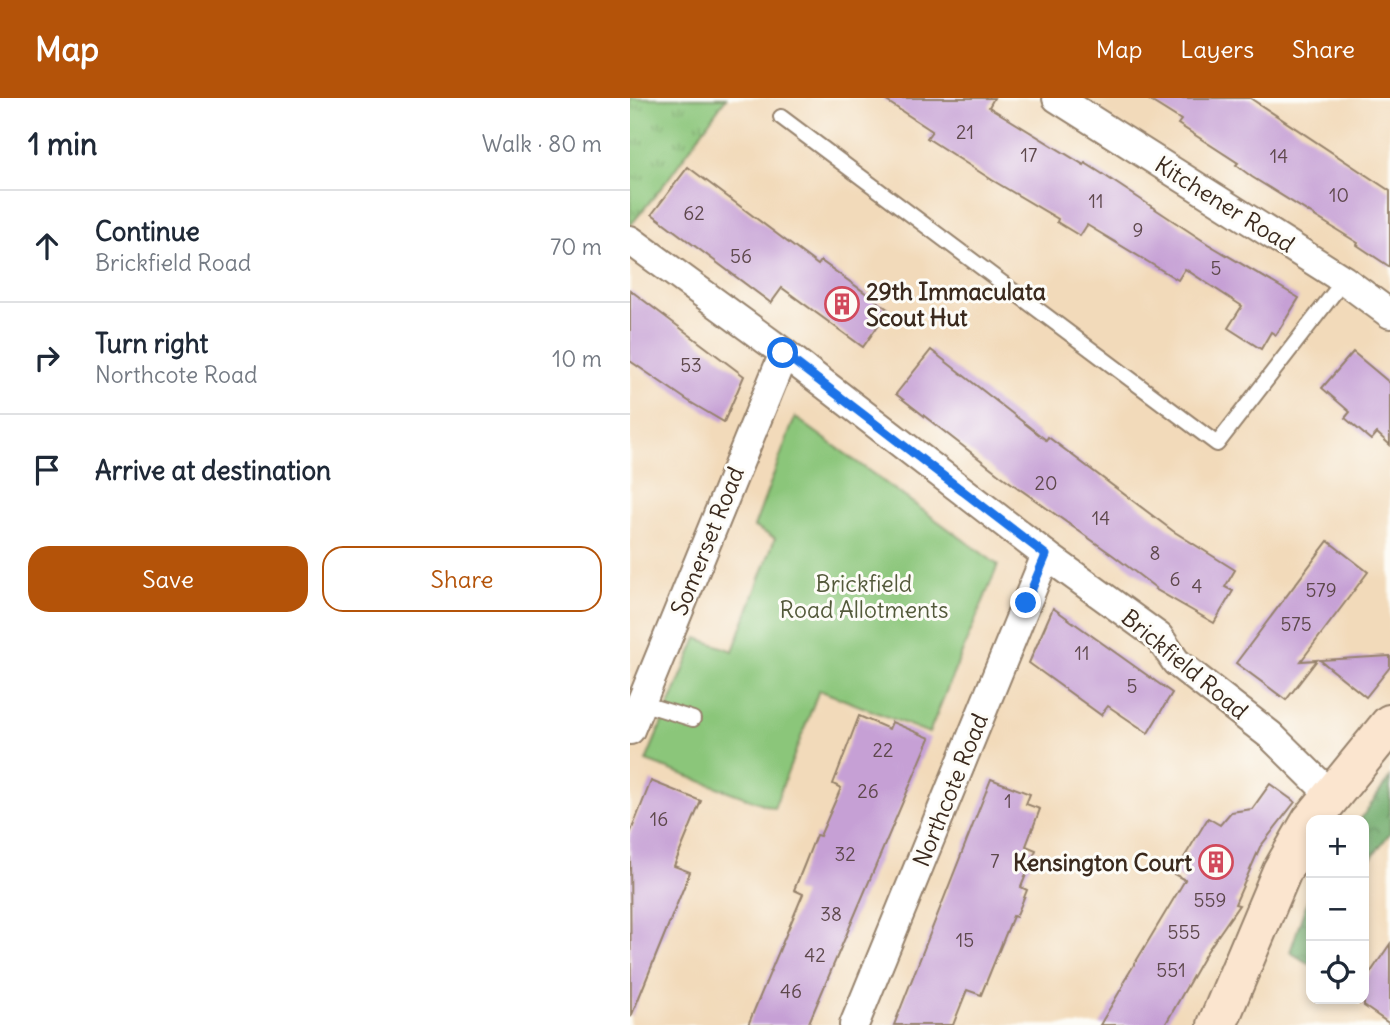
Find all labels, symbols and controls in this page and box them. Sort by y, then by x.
text: Map [35,28,99,70]
text: Map [1096,34,1142,64]
text: Layers [1180,34,1254,64]
text: Share [1292,34,1355,64]
house number: 21 [956,120,974,144]
text: 1 min [28,125,97,163]
text: Walk · 80 m [482,129,602,158]
house number: 17 [1021,143,1037,167]
house number: 14 [1270,144,1288,168]
street label: Kitchener Road [1150,150,1300,258]
house number: 10 [1329,183,1349,207]
house number: 11 [1088,189,1104,213]
house number: 62 [683,201,705,225]
text: Continue [95,215,200,248]
house number: 9 [1133,218,1143,242]
icon: ahead [28,227,66,265]
text: 70 m [550,232,602,261]
house number: 56 [730,244,752,268]
text: Brickfield Road [95,248,251,277]
house number: 5 [1211,256,1221,280]
place label: 29th Immaculata Scout Hut [866,277,1046,332]
building icon: 29th Immaculata Scout Hut [823,285,861,323]
text: Turn right [95,327,208,360]
route start [767,337,798,368]
icon: right [28,339,66,377]
text: 10 m [552,344,602,373]
house number: 53 [680,353,702,377]
text: Northcote Road [95,360,258,389]
icon: arrive [28,451,66,489]
text: Arrive at destination [95,454,331,487]
street label: Somerset Road [664,462,750,620]
house number: 20 [1035,471,1057,495]
house number: 14 [1092,506,1110,530]
house number: 8 [1150,541,1160,565]
button: Save [28,546,308,612]
button: Share [322,546,602,612]
house number: 6 [1170,567,1180,591]
park label: Brickfield Road Allotments [780,569,948,624]
house number: 4 [1192,574,1203,598]
house number: 579 [1305,578,1337,602]
route end [1010,587,1041,618]
street label: Brickfield Road [1116,603,1254,725]
house number: 575 [1280,612,1312,636]
house number: 11 [1074,641,1090,665]
house number: 5 [1127,674,1137,698]
street label: Northcote Road [906,709,994,871]
house number: 22 [873,738,893,762]
house number: 26 [857,779,879,803]
house number: 1 [1004,789,1012,813]
house number: 16 [650,807,668,831]
map controls [1306,815,1369,1004]
button: + [1306,815,1369,878]
house number: 32 [834,842,856,866]
building icon: Kensington Court [1197,843,1235,881]
place label: Kensington Court [1013,848,1192,877]
house number: 7 [990,849,1000,873]
button: − [1306,878,1369,941]
house number: 559 [1194,888,1226,912]
house number: 38 [820,902,842,926]
house number: 555 [1168,920,1200,944]
house number: 15 [956,928,974,952]
button: locate [1306,941,1369,1004]
house number: 42 [804,943,826,967]
house number: 551 [1156,958,1186,982]
house number: 46 [780,979,802,1003]

